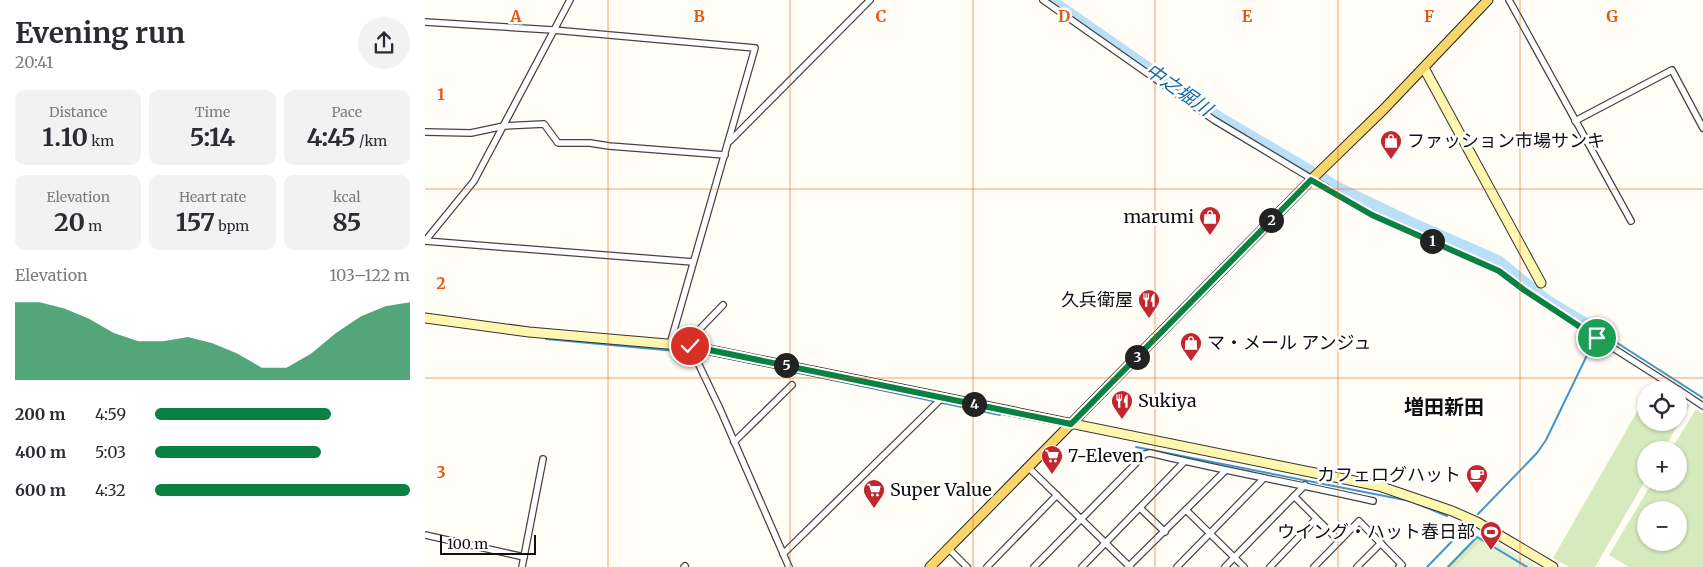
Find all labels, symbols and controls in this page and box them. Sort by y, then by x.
text: A [509,6,522,26]
text: B [693,6,705,26]
text: C [876,6,886,26]
text: D [1058,6,1070,26]
text: E [1242,6,1253,26]
text: F [1424,6,1434,26]
text: G [1606,6,1618,26]
text: Evening run [15,15,185,51]
button: share [358,17,410,69]
text: 20:41 [15,52,53,72]
water label: 中之堀川 [1141,57,1219,122]
text: 1 [437,84,445,104]
text: Distance [49,103,107,121]
text: Time [195,103,230,121]
text: Pace [332,103,362,121]
text: 1.10 [42,121,88,153]
text: 5:14 [190,121,235,153]
text: 4:45 [306,121,356,153]
shop icon: ファッション市場サンキ [1379,129,1403,160]
place label: ファッション市場サンキ [1407,129,1605,152]
text: km [88,132,114,150]
text: /km [356,132,387,150]
text: Elevation [46,188,110,206]
text: Heart rate [179,188,246,206]
text: kcal [333,188,361,206]
place label: marumi [1123,205,1194,228]
shop icon: marumi [1198,205,1222,236]
text: 20 [54,206,85,238]
text: 157 [176,206,215,238]
text: 85 [332,206,361,238]
pin: 2 [1259,208,1283,232]
text: 2 [1267,211,1276,229]
text: m [85,217,102,235]
text: bpm [215,217,249,235]
pin: 1 [1419,228,1445,254]
text: 1 [1429,232,1436,250]
text: Elevation [15,265,88,285]
text: 103–122 m [330,265,410,285]
text: 2 [436,273,446,293]
place label: 久兵衛屋 [1061,288,1133,311]
restaurant icon: 久兵衛屋 [1137,288,1161,319]
pin [1576,317,1618,359]
icon: arrive [1583,324,1611,352]
pin [669,325,711,367]
shop icon: マ・メール アンジュ [1179,331,1203,362]
place label: マ・メール アンジュ [1207,331,1371,354]
icon: check [676,332,704,360]
pin: 3 [1125,344,1149,370]
text: 3 [1133,348,1142,366]
pin: 5 [773,352,799,378]
text: 5 [782,356,791,374]
map controls [1637,381,1687,551]
button: locate [1637,381,1687,431]
restaurant icon: Sukiya [1110,389,1134,420]
place label: Sukiya [1138,389,1197,412]
pin: 4 [961,392,987,416]
district label: 増田新田 [1404,394,1484,419]
text: 4 [970,395,979,413]
text: 200 m [15,404,65,424]
text: 4:59 [95,404,126,424]
button: + [1637,441,1687,491]
text: 400 m [15,442,66,462]
text: 5:03 [95,442,126,462]
supermarket icon: 7-Eleven [1040,444,1064,475]
place label: 7-Eleven [1068,444,1144,467]
text: 3 [436,462,446,482]
place label: カフェログハット [1317,463,1461,486]
cafe icon: カフェログハット [1465,463,1489,494]
supermarket icon: Super Value [862,478,886,509]
place label: Super Value [890,478,992,501]
text: 600 m [15,480,66,500]
text: 4:32 [95,480,126,500]
button: − [1637,501,1687,551]
place label: ウイング・ハット春日部 [1277,520,1475,543]
sports icon: ウイング・ハット春日部 [1479,520,1503,551]
scale bar [440,532,536,555]
text: 100 m [447,535,488,553]

